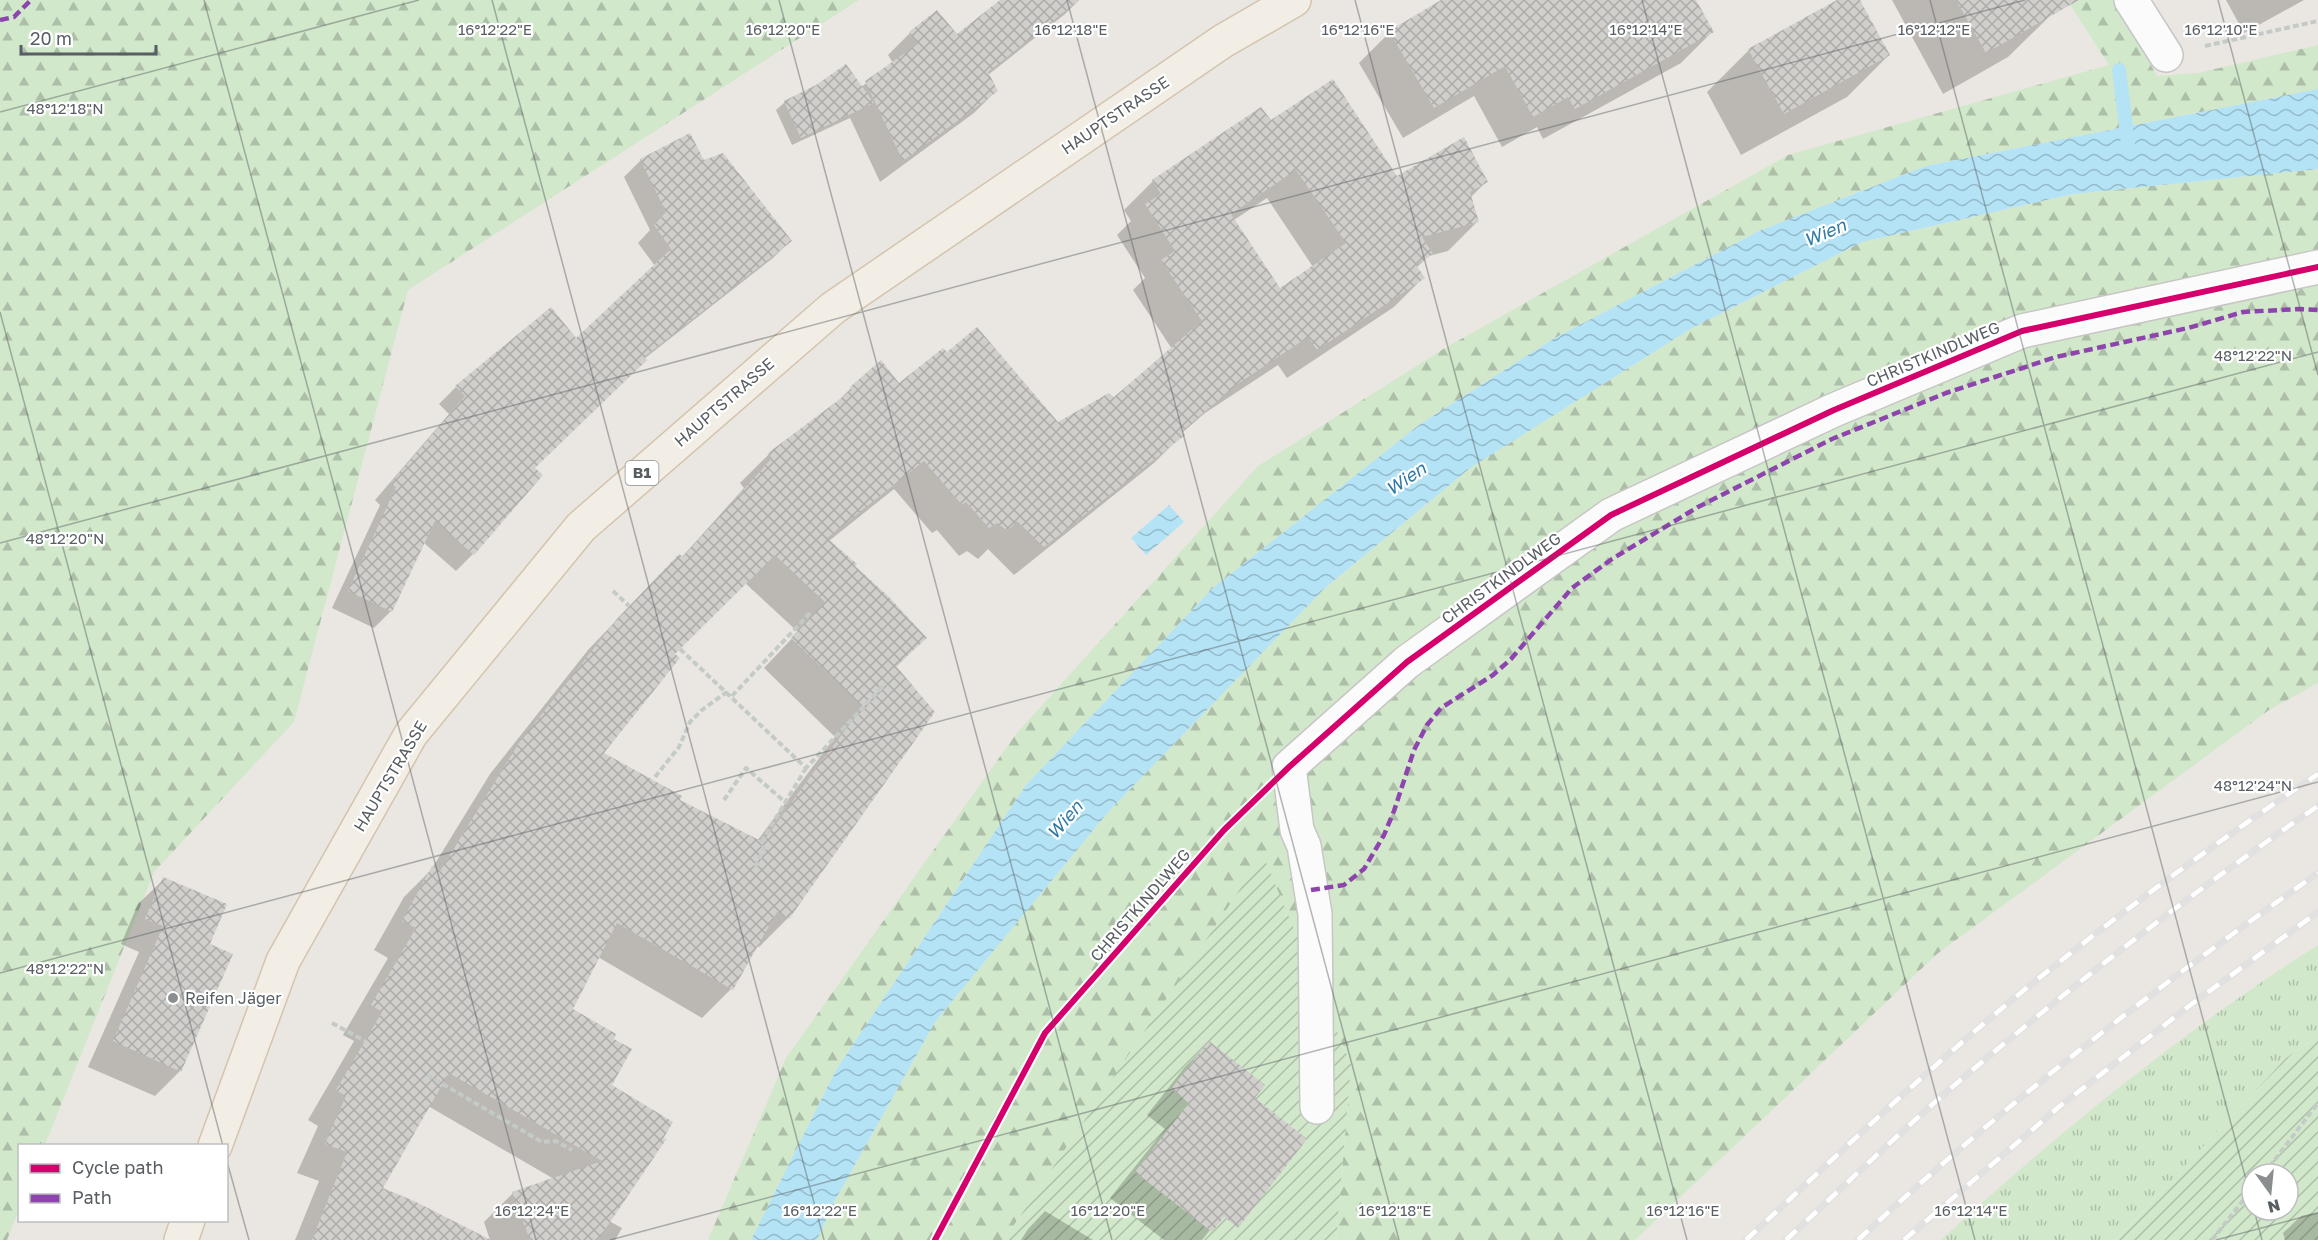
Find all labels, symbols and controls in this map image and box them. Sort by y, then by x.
scale bar [21,18,156,56]
text: 16°12'22"E [458,20,532,38]
text: 16°12'20"E [746,20,820,38]
text: 16°12'18"E [1035,20,1107,38]
text: 16°12'16"E [1322,20,1394,38]
text: 16°12'14"E [1610,20,1682,38]
text: 16°12'12"E [1898,20,1970,38]
text: 16°12'10"E [2184,20,2258,38]
text: 20 m [30,27,72,49]
street label: HAUPTSTRASSE [1057,72,1173,158]
text: 48°12'18"N [26,99,104,117]
water label: Wien [1800,213,1850,251]
street label: CHRISTKINDLWEG [1863,317,2003,391]
text: 48°12'22"N [2214,346,2292,364]
street label: HAUPTSTRASSE [670,353,778,451]
water label: Wien [1381,456,1430,499]
road number: B1 [626,461,658,485]
street label: CHRISTKINDLWEG [1437,528,1565,628]
text: 48°12'20"N [26,529,104,547]
street label: HAUPTSTRASSE [349,717,431,835]
text: 48°12'24"N [2214,776,2292,794]
water label: Wien [1042,795,1087,843]
street label: CHRISTKINDLWEG [1086,845,1194,965]
text: 48°12'22"N [26,959,104,977]
place label: Reifen Jäger [185,988,281,1008]
marker: Reifen Jäger [166,991,180,1005]
legend [18,1144,228,1222]
text: Cycle path [72,1156,164,1178]
north arrow [2240,1162,2300,1222]
text: Path [72,1186,112,1208]
text: N [2265,1195,2282,1218]
text: 16°12'24"E [495,1201,569,1219]
text: 16°12'22"E [783,1201,857,1219]
text: 16°12'20"E [1071,1201,1145,1219]
text: 16°12'18"E [1359,1201,1431,1219]
text: 16°12'16"E [1647,1201,1719,1219]
text: 16°12'14"E [1935,1201,2007,1219]

